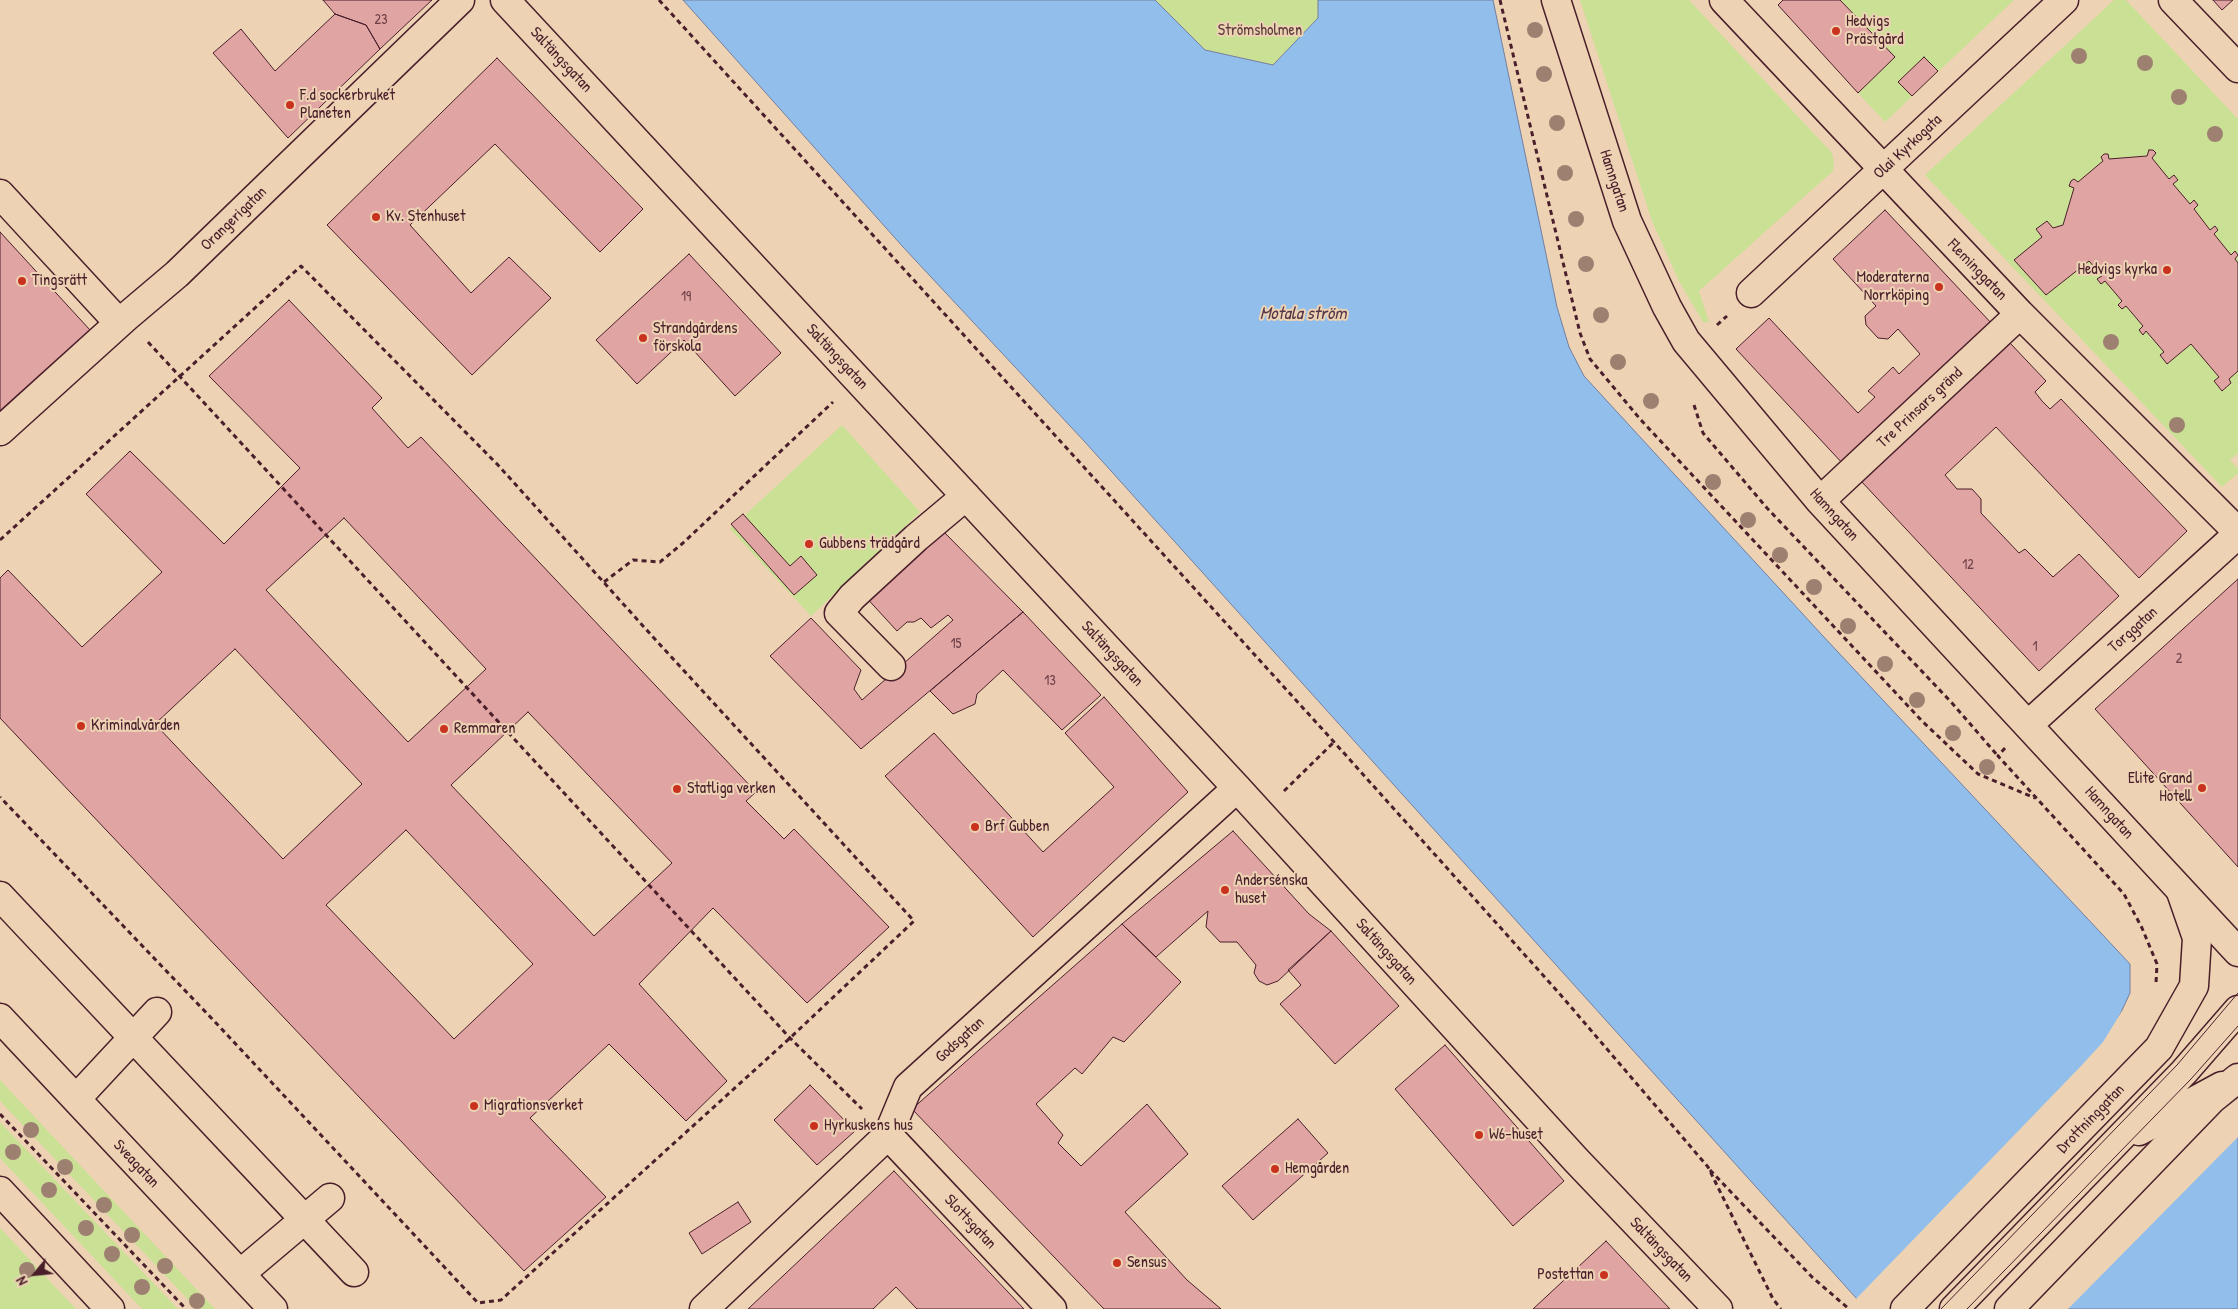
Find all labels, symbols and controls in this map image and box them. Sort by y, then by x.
house number: 23 [375,12,387,28]
place label: Hedvigs Prästgård [1846,12,1904,50]
park label: Strömsholmen [1218,21,1302,41]
street label: Saltängsgatan [526,23,596,97]
marker: Hedvigs Prästgård [1830,25,1842,37]
place label: F.d sockerbruket Planeten [300,86,395,124]
marker: F.d sockerbruket Planeten [284,99,296,111]
street label: Olai Kyrkogata [1870,111,1946,183]
street label: Hamngatan [1595,147,1633,215]
street label: Orangerigatan [197,183,271,255]
place label: Kv. Stenhuset [386,207,465,227]
marker: Kv. Stenhuset [370,211,382,223]
street label: Fleminggatan [1943,235,2011,305]
place label: Hedvigs kyrka [2077,260,2157,280]
marker: Hedvigs kyrka [2161,264,2173,276]
place label: Moderaterna Norrköping [1856,268,1929,306]
place label: Tingsrätt [32,271,87,291]
marker: Tingsrätt [16,275,28,287]
marker: Moderaterna Norrköping [1933,281,1945,293]
house number: 19 [681,289,691,305]
water label: Motala ström [1260,303,1346,325]
place label: Strandgårdens förskola [653,319,737,357]
street label: Saltängsgatan [802,320,872,394]
marker: Strandgårdens förskola [637,332,649,344]
street label: Tre Prinsars gränd [1873,364,1967,452]
street label: Hamngatan [1805,485,1863,545]
place label: Gubbens trädgård [819,534,920,554]
marker: Gubbens trädgård [803,538,815,550]
house number: 12 [1962,557,1974,573]
street label: Torggatan [2104,603,2162,657]
street label: Saltängsgatan [1077,617,1147,691]
house number: 15 [950,636,962,652]
house number: 1 [2032,639,2038,655]
house number: 2 [2176,651,2182,667]
house number: 13 [1044,673,1056,689]
place label: Kriminalvården [91,716,180,736]
place label: Remmaren [454,719,515,739]
marker: Kriminalvården [75,720,87,732]
marker: Remmaren [438,723,450,735]
place label: Elite Grand Hotell [2128,769,2192,807]
place label: Statliga verken [687,779,776,799]
marker: Elite Grand Hotell [2196,782,2208,794]
marker: Statliga verken [671,783,683,795]
street label: Hamngatan [2080,783,2138,843]
place label: Brf Gubben [985,817,1050,837]
marker: Brf Gubben [969,821,981,833]
place label: Andersénska huset [1235,871,1308,909]
marker: Andersénska huset [1219,884,1231,896]
street label: Saltängsgatan [1351,915,1421,989]
street label: Godsgatan [932,1013,988,1067]
street label: Drottninggatan [2053,1080,2129,1158]
place label: Migrationsverket [484,1096,583,1116]
marker: Migrationsverket [468,1100,480,1112]
place label: Hyrkuskens hus [824,1116,913,1136]
marker: Hyrkuskens hus [808,1120,820,1132]
place label: W6-huset [1489,1125,1543,1145]
marker: W6-huset [1473,1129,1485,1141]
street label: Sveagatan [109,1136,163,1192]
place label: Hemgården [1285,1159,1349,1179]
marker: Hemgården [1269,1163,1281,1175]
street label: Slottsgatan [940,1191,1000,1253]
street label: Saltängsgatan [1625,1214,1697,1286]
north arrow [10,1249,60,1299]
place label: Sensus [1127,1253,1167,1273]
marker: Sensus [1111,1257,1123,1269]
place label: Postettan [1537,1265,1594,1285]
marker: Postettan [1598,1269,1610,1281]
text: N [11,1274,31,1289]

